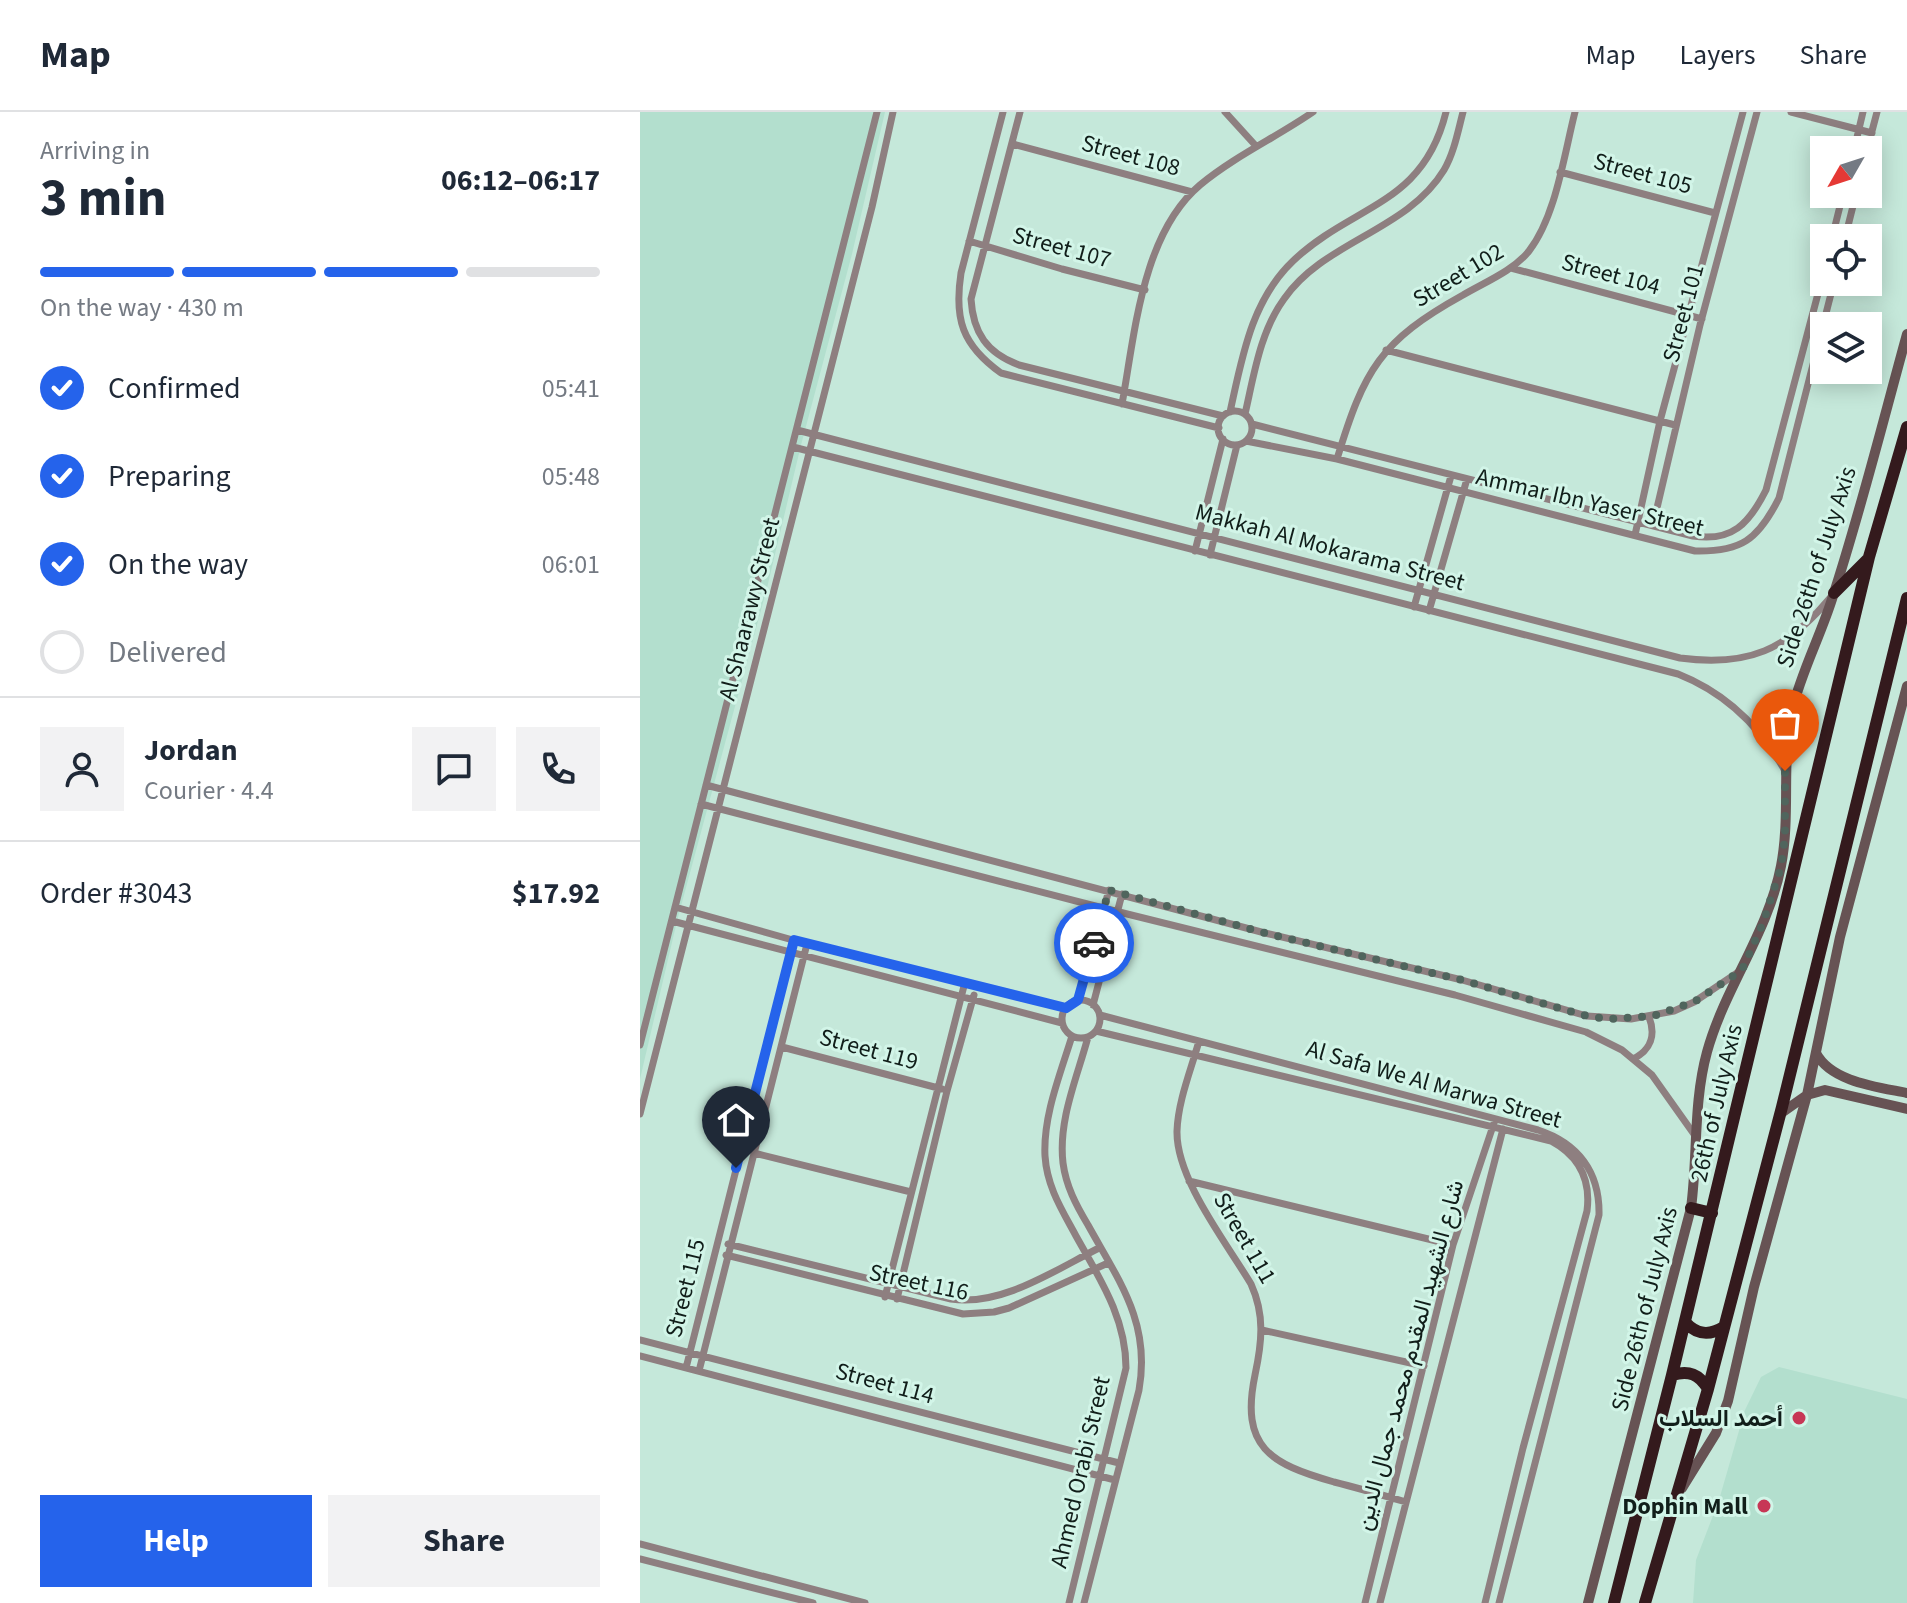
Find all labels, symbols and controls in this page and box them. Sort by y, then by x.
text: Map [40,28,111,82]
text: Map [1585,35,1635,75]
text: Layers [1679,35,1755,75]
text: Share [1799,35,1867,75]
street label: Street 108 [1078,126,1184,185]
text: Arriving in [40,132,150,169]
north arrow [1810,136,1882,208]
map controls [1810,136,1882,384]
street label: Street 105 [1590,144,1696,203]
text: 06:12–06:17 [441,159,600,202]
text: 3 min [40,162,167,236]
street label: Street 107 [1009,218,1115,277]
button: locate [1810,224,1882,296]
street label: Street 102 [1406,234,1510,316]
street label: Street 104 [1558,245,1664,304]
street label: Street 101 [1654,260,1713,366]
text: On the way · 430 m [40,289,244,326]
button: layers [1810,312,1882,384]
icon: check [40,366,84,410]
text: Confirmed [108,367,241,410]
text: 05:41 [542,370,600,407]
icon: check [40,454,84,498]
text: Preparing [108,455,231,498]
text: 05:48 [542,458,600,495]
street label: Ammar Ibn Yaser Street [1473,459,1707,546]
street label: Side 26th of July Axis [1767,462,1866,672]
street label: Makkah Al Mokarama Street [1191,495,1469,600]
street label: Al Shaarawy Street [710,514,789,704]
icon: check [40,542,84,586]
text: On the way [108,543,248,586]
text: 06:01 [542,546,600,583]
text: Delivered [108,631,227,674]
pin [1751,689,1819,771]
icon: bag [1763,701,1807,745]
button: person [40,727,124,811]
button: chat [412,727,496,811]
button: phone [516,727,600,811]
text: Jordan [144,729,238,772]
text: Courier · 4.4 [144,772,274,809]
text: Order #3043 [40,872,193,915]
text: $17.92 [512,872,600,915]
courier [1054,903,1134,983]
icon: car [1072,921,1116,965]
street label: Street 119 [816,1020,922,1079]
street label: 26th of July Axis [1681,1021,1752,1185]
street label: Al Safa We Al Marwa Street [1302,1031,1566,1138]
pin [702,1086,770,1168]
icon: home [714,1098,758,1142]
street label: شارع الشهيد المقدم محمد جمال الدين [1346,1176,1473,1534]
street label: Street 111 [1204,1186,1285,1291]
street label: Side 26th of July Axis [1602,1203,1687,1415]
street label: Street 115 [656,1235,715,1341]
street label: Street 116 [866,1255,972,1310]
street label: Street 114 [832,1354,938,1413]
street label: Ahmed Orabi Street [1041,1373,1120,1571]
place label: أحمد السلاب [1659,1401,1783,1436]
marker: أحمد السلاب [1790,1409,1808,1427]
place label: Dophin Mall [1622,1489,1748,1524]
button: Help [40,1495,312,1587]
button: Share [328,1495,600,1587]
marker: Dophin Mall [1755,1497,1773,1515]

